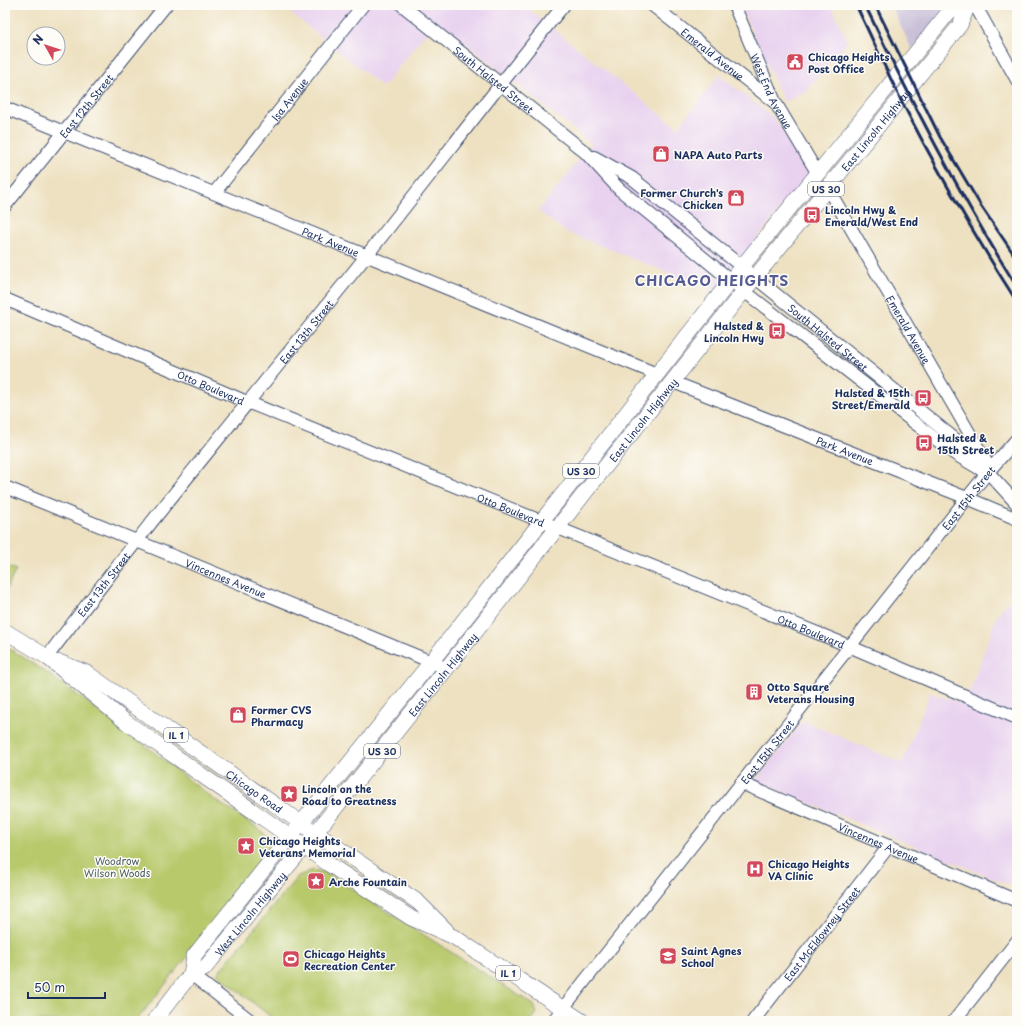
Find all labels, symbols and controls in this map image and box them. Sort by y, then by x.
street label: Emerald Avenue [678,24,748,84]
north arrow [26,26,66,66]
text: N [28,30,47,48]
street label: South Halsted Street [451,42,537,116]
place label: Chicago Heights Post Office [808,49,890,76]
street label: West End Avenue [748,51,797,132]
public building icon: Chicago Heights Post Office [785,52,805,72]
street label: East 12th Street [55,70,116,140]
street label: Isa Avenue [267,74,311,123]
street label: East Lincoln Highway [837,85,914,174]
shop icon: NAPA Auto Parts [651,144,671,164]
place label: NAPA Auto Parts [674,147,762,162]
road number: US 30 [808,182,844,196]
place label: Former Church's Chicken [640,185,723,212]
shop icon: Former Church's Chicken [726,188,746,208]
place label: Lincoln Hwy & Emerald/West End [825,202,918,229]
bus stop icon: Lincoln Hwy & Emerald/West End [802,205,822,225]
street label: Park Avenue [300,223,362,260]
district label: CHICAGO HEIGHTS [635,270,789,291]
street label: Emerald Avenue [883,292,935,366]
street label: East 13th Street [275,296,336,366]
street label: South Halsted Street [785,300,872,374]
place label: Halsted & Lincoln Hwy [704,318,764,346]
bus stop icon: Halsted & Lincoln Hwy [767,321,787,341]
street label: Otto Boulevard [175,366,247,408]
street label: East Lincoln Highway [605,374,681,465]
place label: Halsted & 15th Street/Emerald [832,385,910,412]
bus stop icon: Halsted & 15th Street/Emerald [913,388,933,408]
place label: Halsted & 15th Street [937,430,995,457]
street label: Park Avenue [814,432,876,468]
bus stop icon: Halsted & 15th Street [914,433,934,453]
street label: East 15th Street [938,462,998,533]
road number: US 30 [563,464,599,478]
street label: Otto Boulevard [475,489,547,529]
street label: East 13th Street [73,549,133,619]
street label: Vincennes Avenue [183,554,269,601]
street label: Otto Boulevard [775,610,847,651]
street label: East Lincoln Highway [404,629,481,719]
place label: Otto Square Veterans Housing [767,679,854,706]
building icon: Otto Square Veterans Housing [744,682,764,702]
place label: Former CVS Pharmacy [251,702,311,729]
shop icon: Former CVS Pharmacy [228,705,248,725]
street label: East 15th Street [736,716,797,787]
road number: IL 1 [164,728,188,742]
road number: US 30 [364,744,400,758]
street label: Chicago Road [223,765,286,816]
place label: Lincoln on the Road to Greatness [302,781,396,808]
place icon: Lincoln on the Road to Greatness [279,784,299,804]
street label: Vincennes Avenue [836,818,922,866]
place label: Chicago Heights Veterans' Memorial [259,833,356,860]
place icon: Chicago Heights Veterans' Memorial [236,836,256,856]
park label: Woodrow Wilson Woods [84,853,151,880]
place label: Chicago Heights VA Clinic [768,856,850,883]
hospital icon: Chicago Heights VA Clinic [745,859,765,879]
street label: West Lincoln Highway [211,868,289,959]
place icon: Arche Fountain [306,871,326,891]
place label: Arche Fountain [329,874,407,889]
street label: East McEldowney Street [780,883,863,984]
place label: Saint Agnes School [681,943,742,970]
place label: Chicago Heights Recreation Center [304,946,396,973]
school or university icon: Saint Agnes School [658,946,678,966]
sports icon: Chicago Heights Recreation Center [281,949,301,969]
road number: IL 1 [496,966,520,980]
scale bar [28,974,105,1000]
text: 50 m [34,978,65,996]

